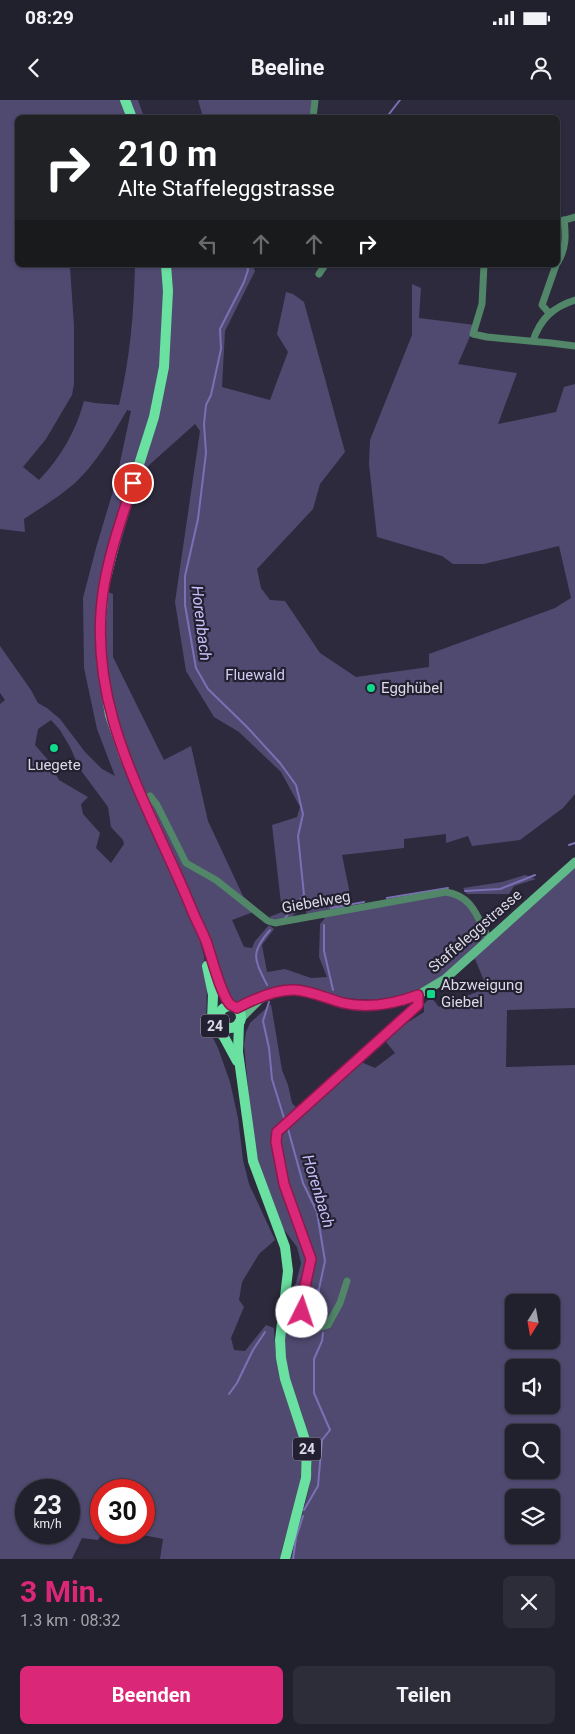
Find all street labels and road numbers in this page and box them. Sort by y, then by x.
street label: Staffeleggstrasse [425,886,525,976]
street label: Giebelweg [280,887,352,917]
road number: 24 [201,1014,229,1038]
road number: 24 [293,1438,321,1460]

